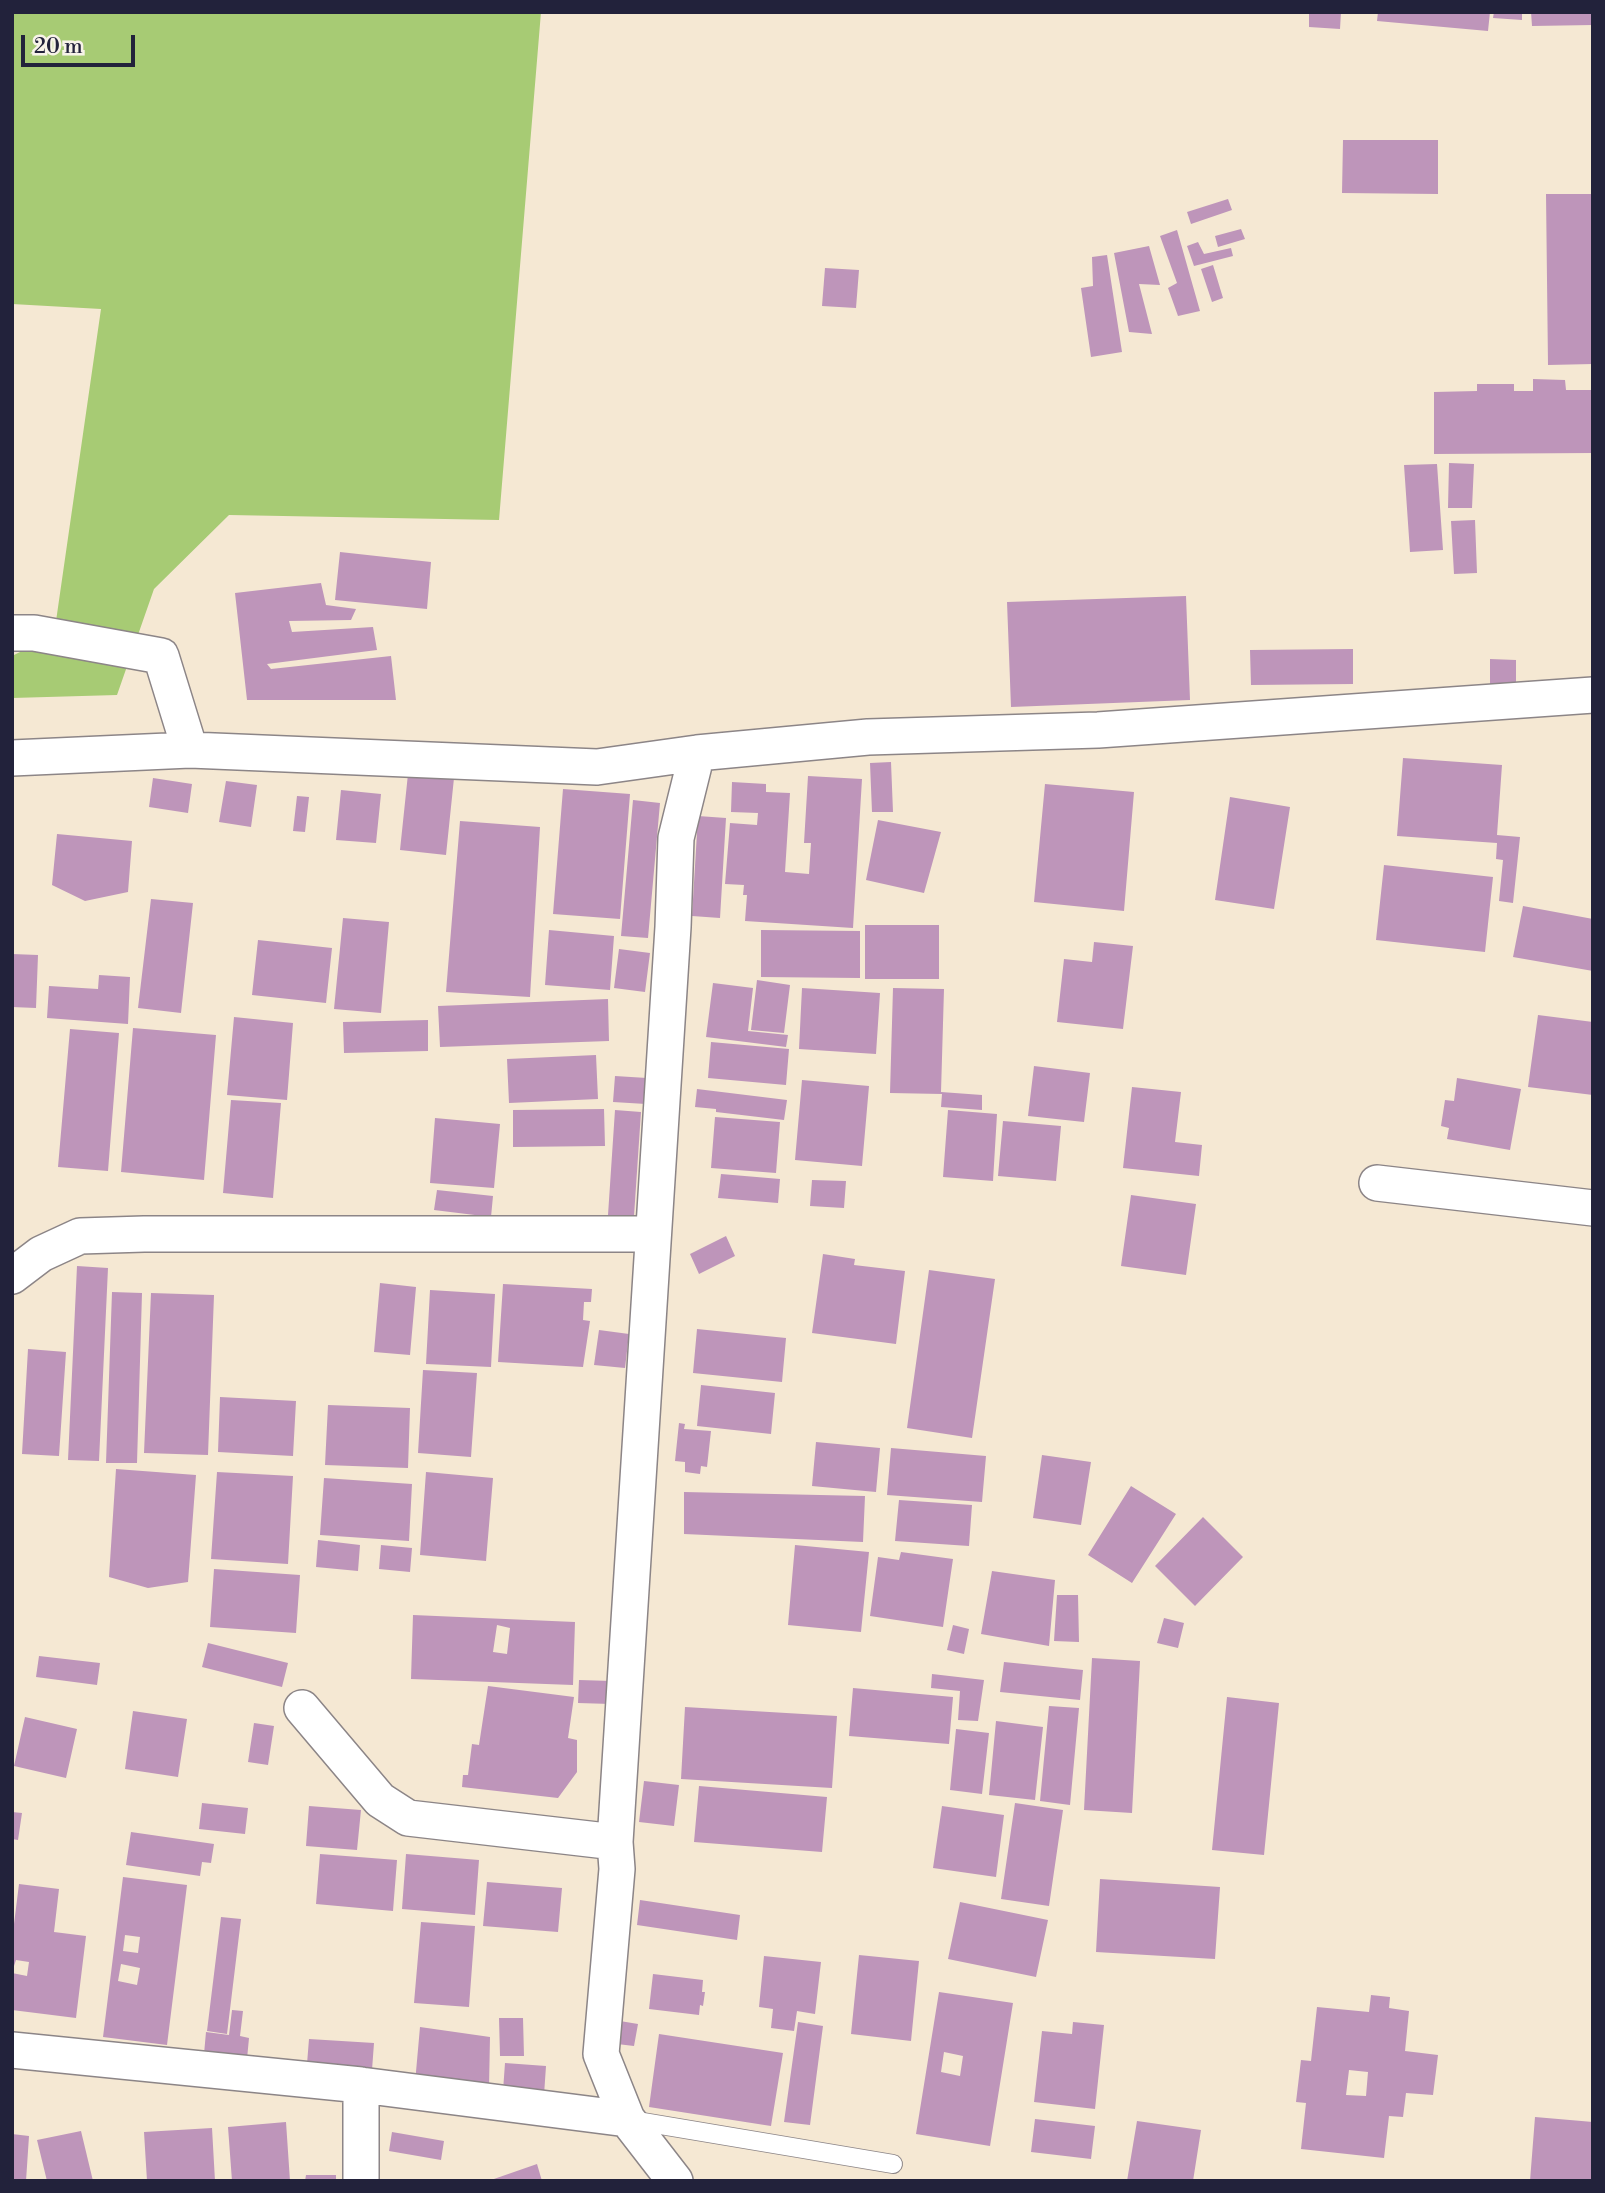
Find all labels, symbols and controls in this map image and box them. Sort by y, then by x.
scale bar [24,21,138,65]
text: 20 m [34,34,83,60]

